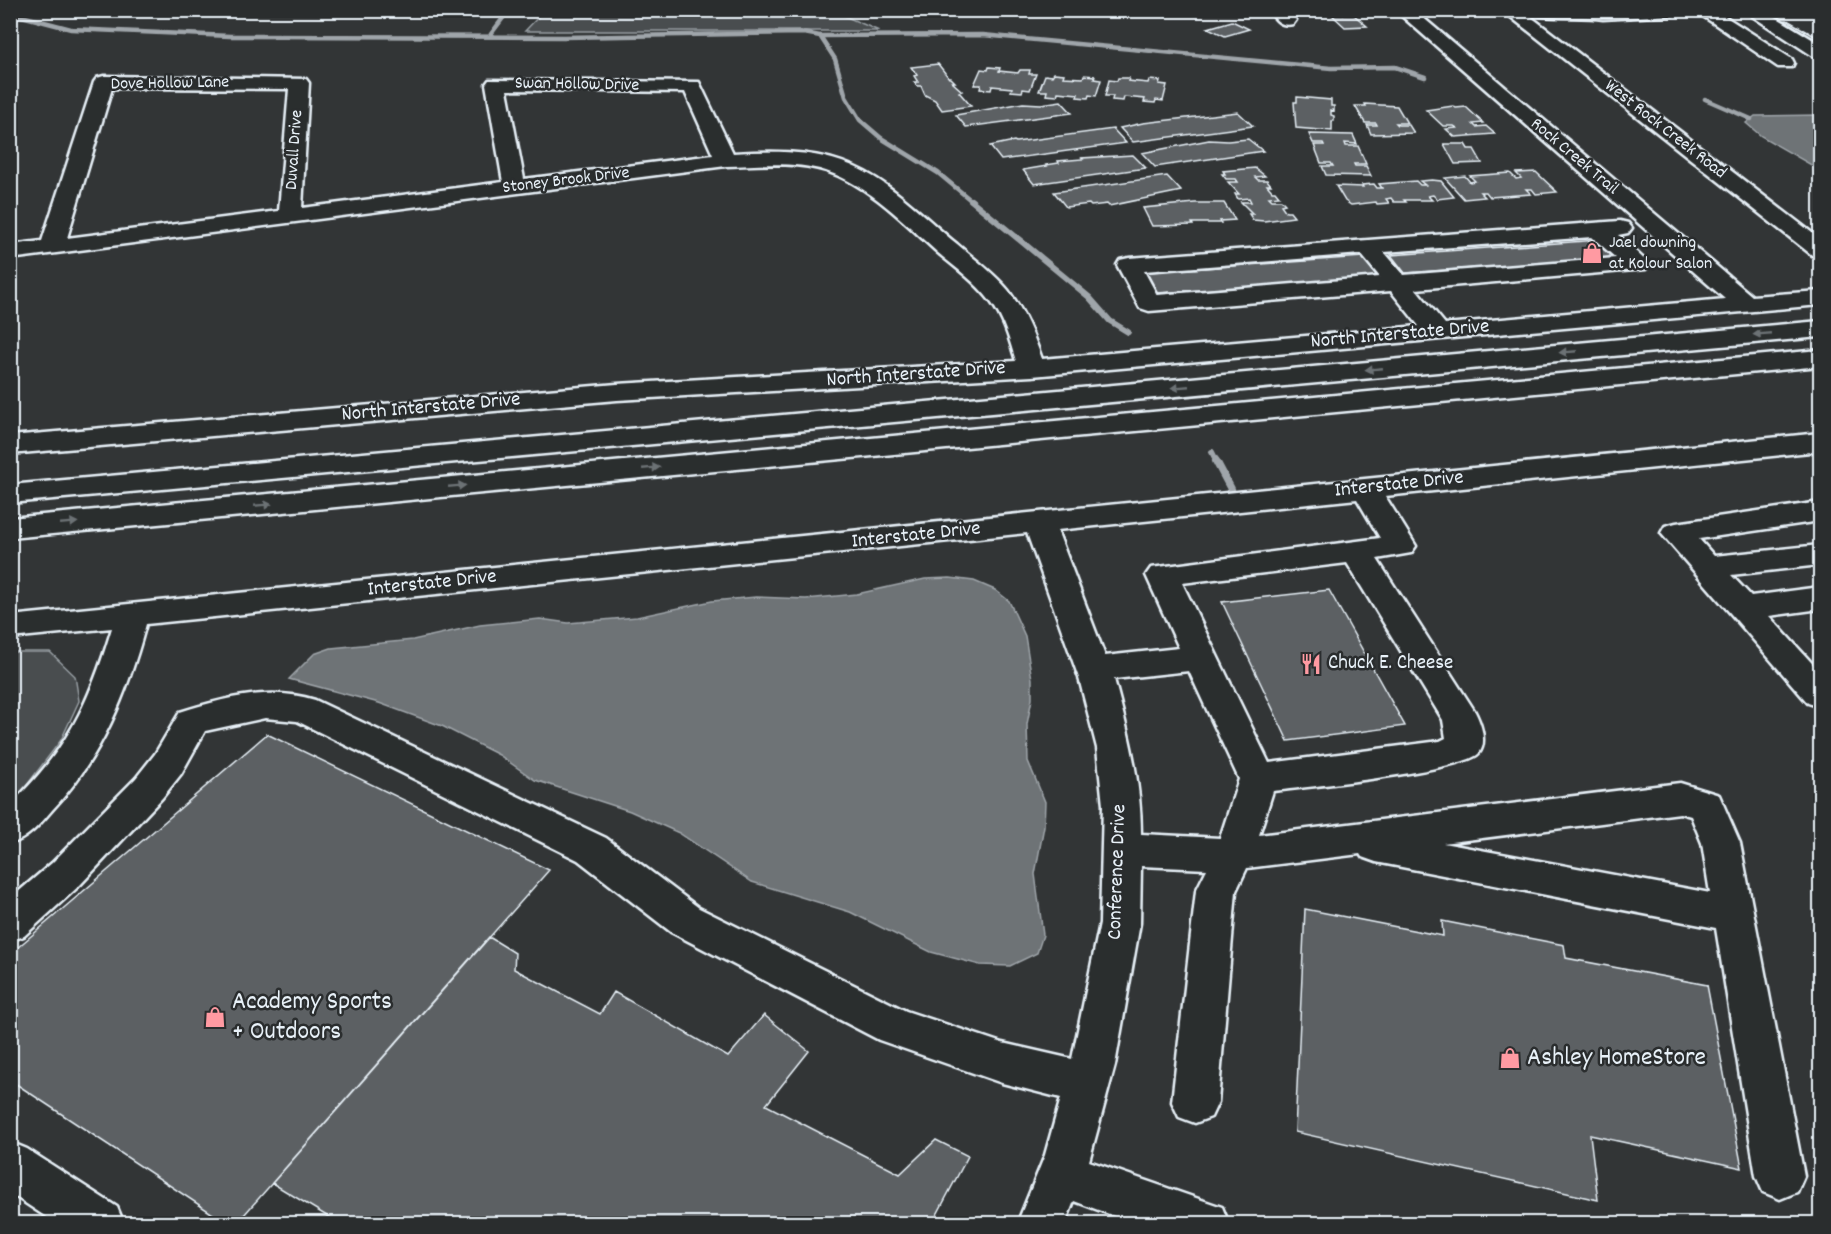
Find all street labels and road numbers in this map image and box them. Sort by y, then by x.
street label: Dove Hollow Lane [111,70,229,98]
street label: Swan Hollow Drive [514,71,640,99]
street label: West Rock Creek Road [1599,74,1731,186]
street label: Duvall Drive [280,109,310,191]
street label: Rock Creek Trail [1524,113,1624,202]
street label: Stoney Brook Drive [501,161,631,201]
street label: North Interstate Drive [1309,312,1491,358]
street label: North Interstate Drive [825,354,1007,396]
street label: North Interstate Drive [340,385,522,431]
street label: Interstate Drive [1333,463,1465,507]
street label: Interstate Drive [850,514,982,558]
street label: Interstate Drive [366,562,498,606]
street label: Conference Drive [1101,804,1135,940]

